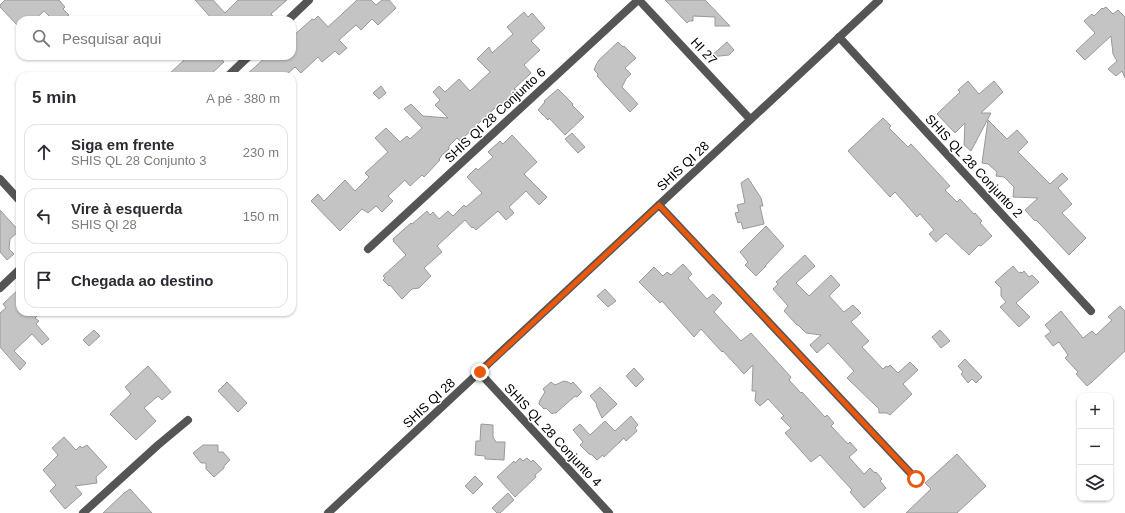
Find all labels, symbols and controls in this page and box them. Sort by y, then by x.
search box [16,16,296,60]
icon: search [30,27,52,49]
text: Pesquisar aqui [62,30,161,47]
street label: HI 27 [688,35,720,67]
street label: SHIS QI 28 Conjunto 6 [442,64,548,166]
text: 5 min [32,88,76,107]
text: A pé · 380 m [206,91,280,106]
street label: SHIS QL 28 Conjunto 2 [922,111,1026,221]
text: Siga em frente [71,136,174,153]
street label: SHIS QI 28 [654,138,712,194]
icon: ahead [33,141,55,163]
text: 230 m [243,145,279,160]
text: SHIS QL 28 Conjunto 3 [71,153,206,168]
text: Vire à esquerda [71,200,182,217]
icon: left [33,205,55,227]
text: 150 m [243,209,279,224]
text: SHIS QI 28 [71,217,137,232]
icon: arrive [33,269,55,291]
text: Chegada ao destino [71,272,214,289]
route end [471,363,489,381]
street label: SHIS QI 28 [400,375,458,431]
street label: SHIS QL 28 Conjunto 4 [501,380,605,490]
map controls [1077,393,1113,501]
button: + [1077,393,1113,429]
button: − [1077,429,1113,465]
button: layers [1077,465,1113,501]
route start [907,470,925,488]

